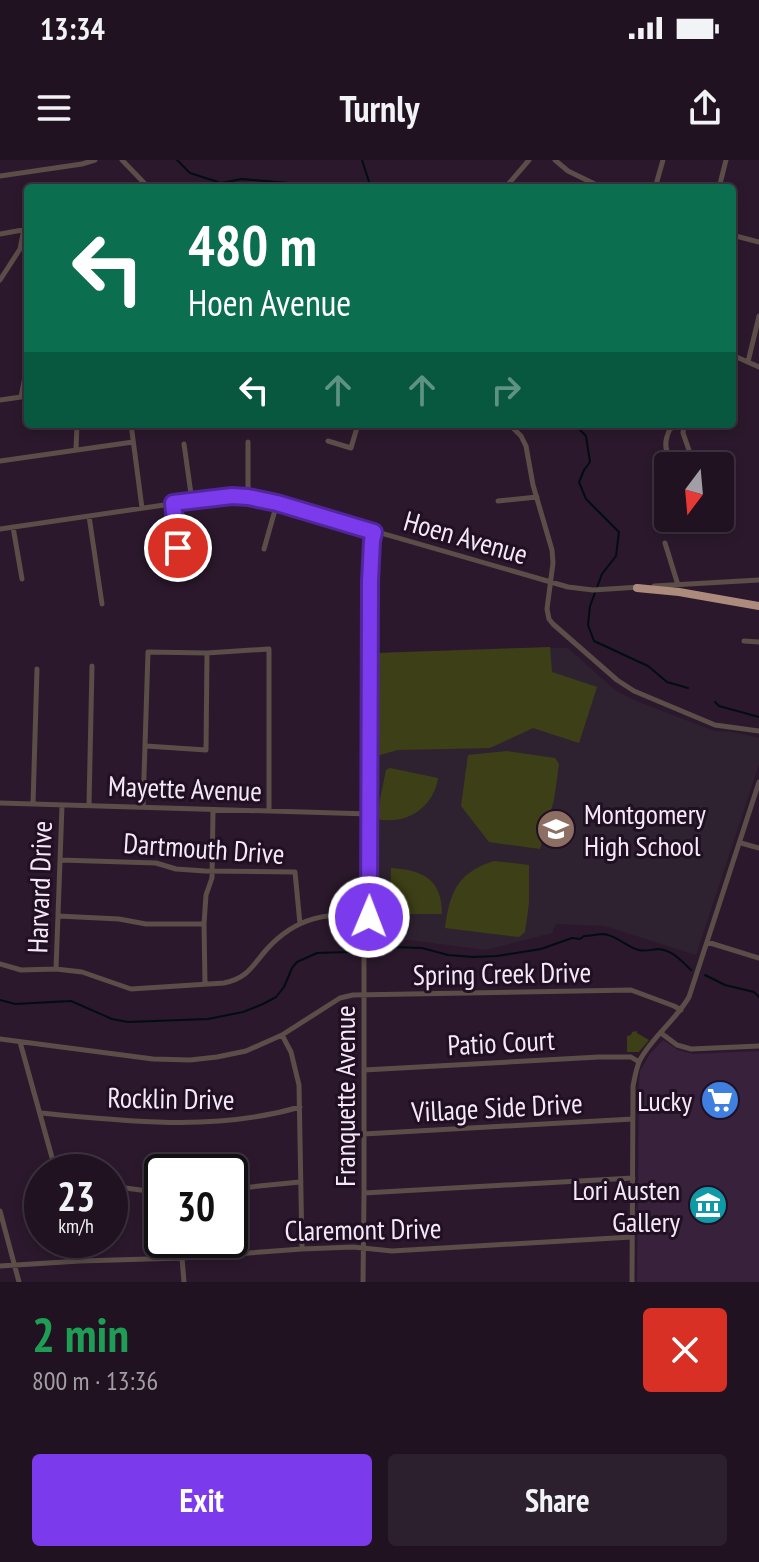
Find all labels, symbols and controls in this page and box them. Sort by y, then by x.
text: 13:34 [40,9,105,48]
text: Turnly [340,85,419,132]
icon: menu [32,86,76,130]
icon: share [683,86,727,130]
text: 480 m [188,209,317,281]
icon: left [56,216,160,320]
text: Hoen Avenue [188,279,351,326]
icon: left [232,368,276,412]
icon: ahead [316,368,360,412]
icon: ahead [400,368,444,412]
icon: right [484,368,528,412]
north arrow [654,452,734,532]
map controls [654,452,734,532]
street label: Hoen Avenue [400,502,532,572]
pin [144,514,212,582]
icon: arrive [156,526,200,570]
street label: Mayette Avenue [107,767,263,809]
place label: Montgomery High School [584,795,706,864]
school or university icon: Montgomery High School [535,808,577,850]
street label: Harvard Drive [18,820,60,954]
street label: Dartmouth Drive [122,824,286,872]
position arrow [327,875,411,959]
street label: Spring Creek Drive [413,953,591,993]
street label: Franquette Avenue [326,1005,363,1187]
street label: Patio Court [446,1021,556,1063]
street label: Rocklin Drive [107,1078,235,1118]
supermarket icon: Lucky [699,1079,741,1121]
place label: Lucky [637,1082,692,1119]
street label: Village Side Drive [409,1084,584,1130]
speed limit sign: 30 [144,1154,248,1258]
text: 23 [57,1170,95,1222]
place label: Lori Austen Gallery [572,1171,680,1240]
museum icon: Lori Austen Gallery [687,1184,729,1226]
street label: Claremont Drive [284,1209,442,1249]
text: km/h [58,1213,94,1239]
text: 2 min [32,1303,129,1365]
button: close [643,1308,727,1392]
text: 800 m · 13:36 [32,1364,158,1397]
button: Exit [32,1454,372,1546]
button: Share [388,1454,727,1546]

